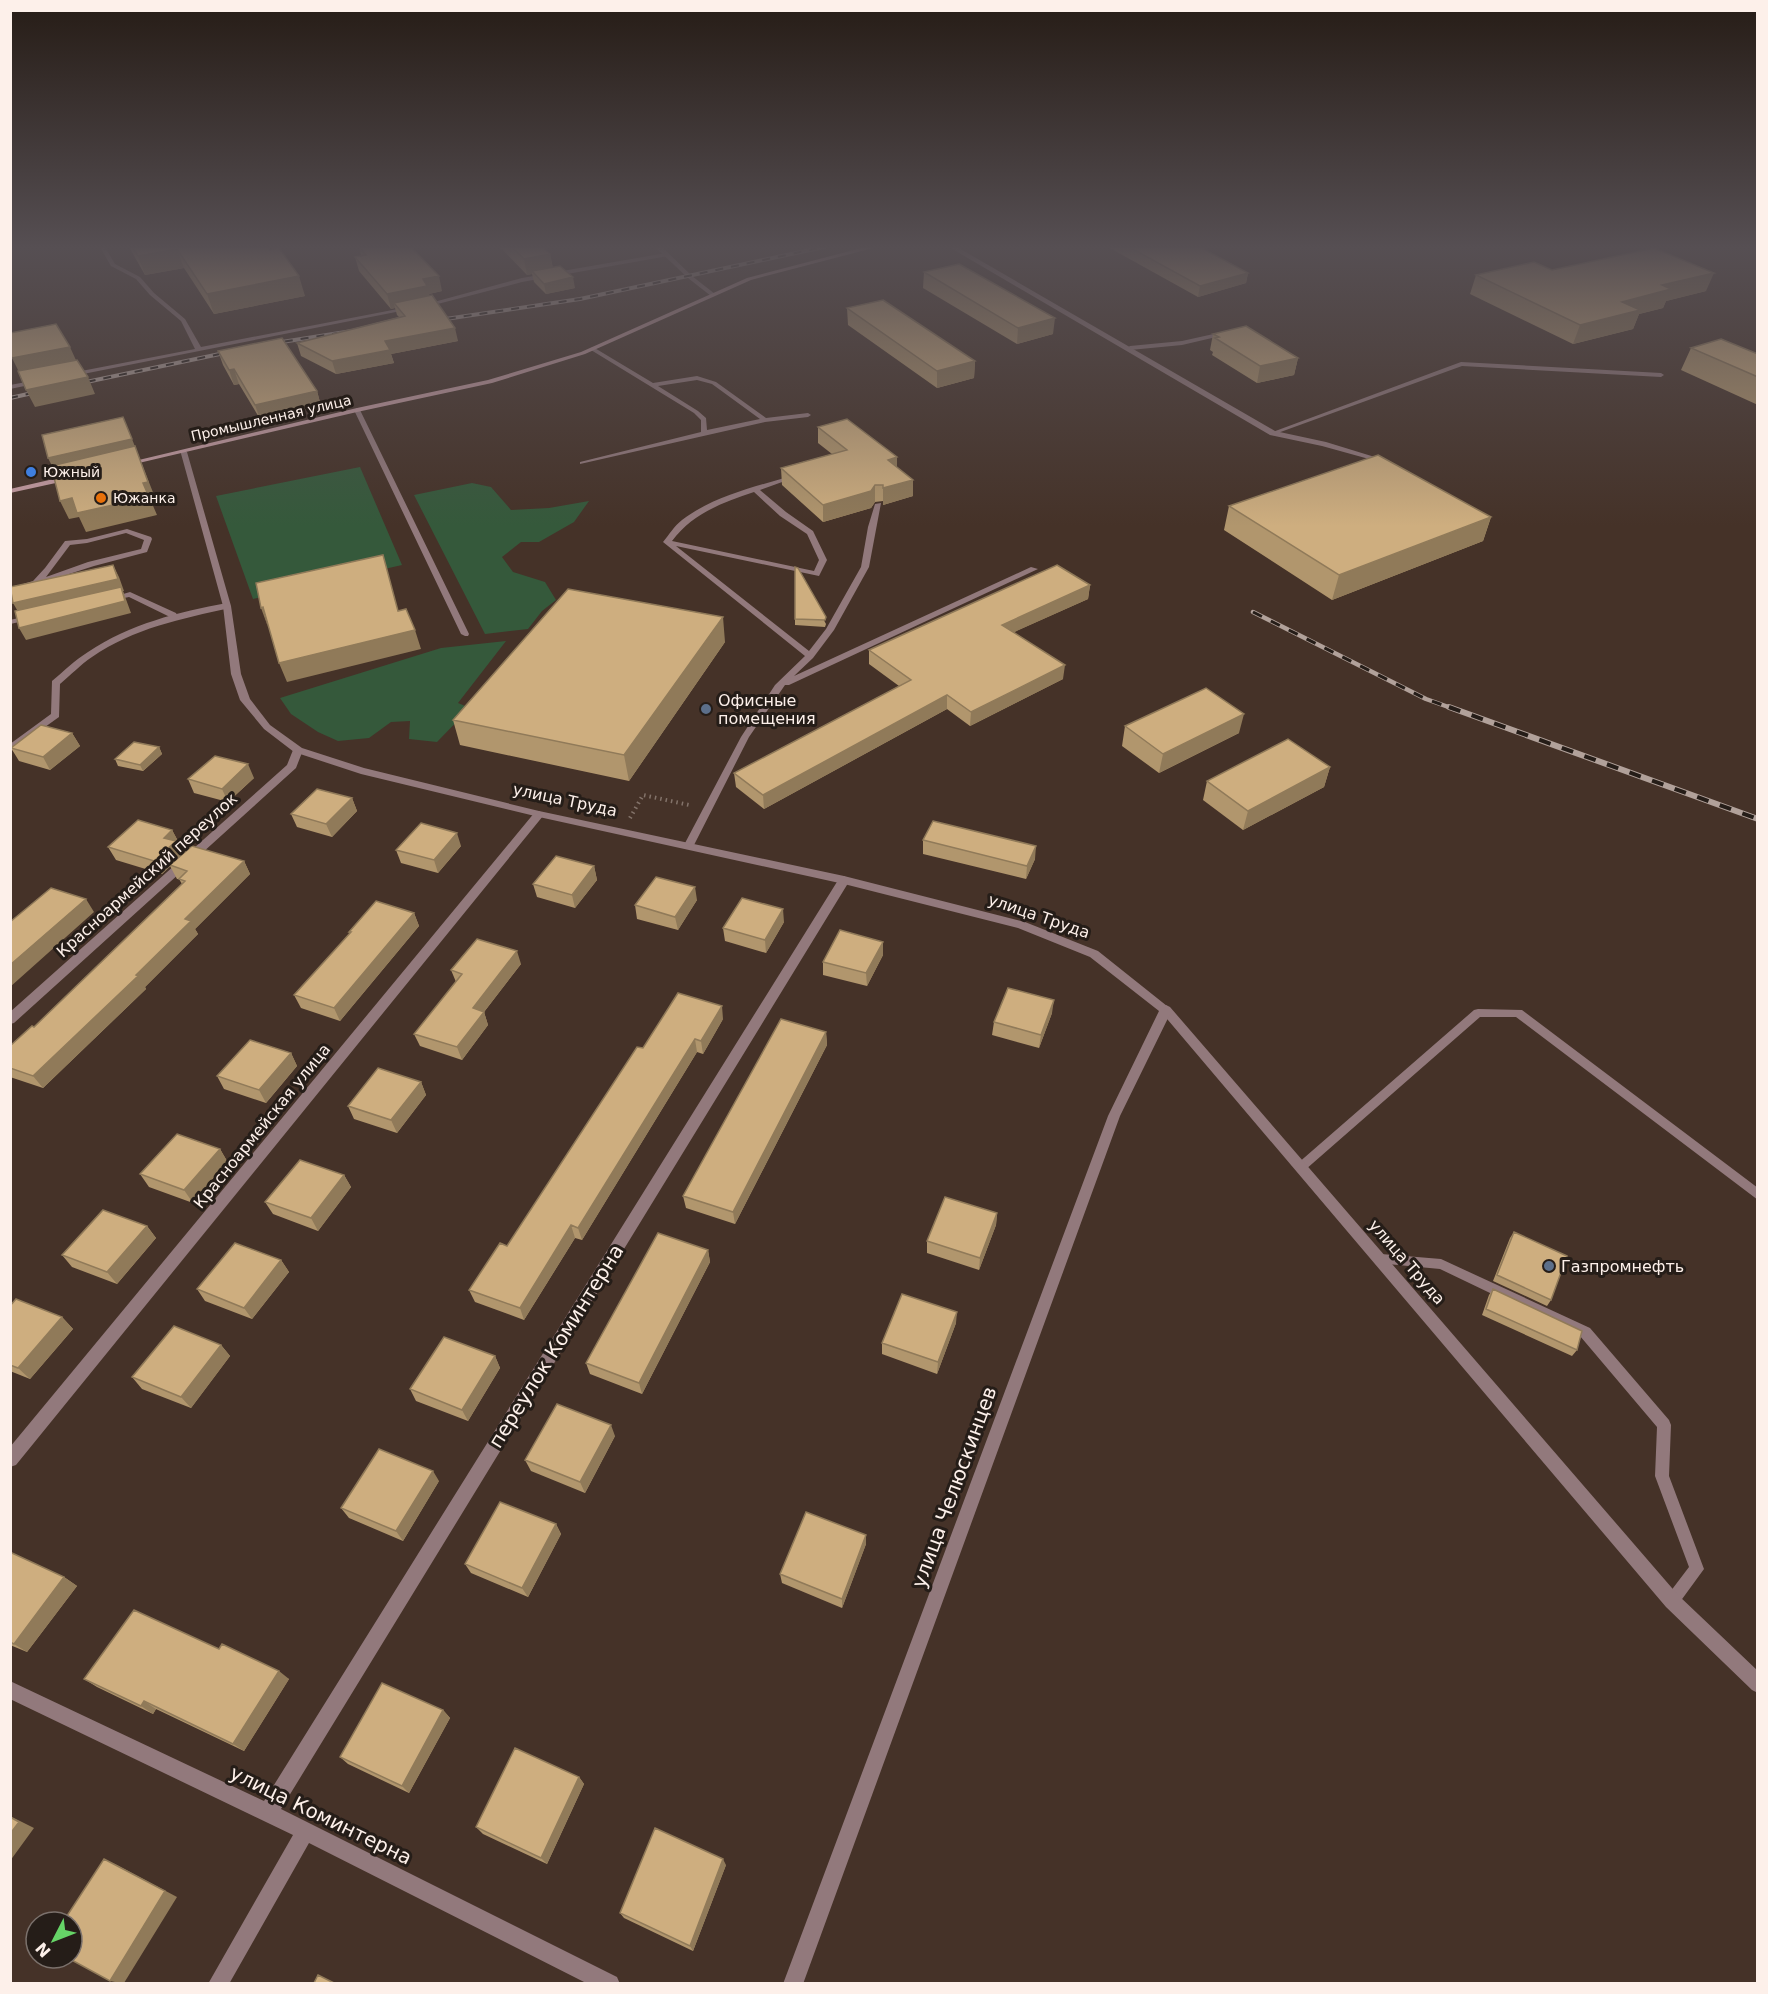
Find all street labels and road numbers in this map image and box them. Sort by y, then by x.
street label: Промышленная улица [189,392,353,444]
street label: улица Труда [511,780,619,820]
street label: Красноармейский переулок [53,789,241,961]
street label: улица Труда [986,890,1092,942]
street label: Красноармейская улица [190,1040,334,1212]
street label: улица Труда [1365,1216,1449,1308]
street label: переулок Коминтерна [483,1240,629,1452]
street label: улица Челюскинцев [906,1383,1002,1591]
street label: улица Коминтерна [226,1761,416,1869]

